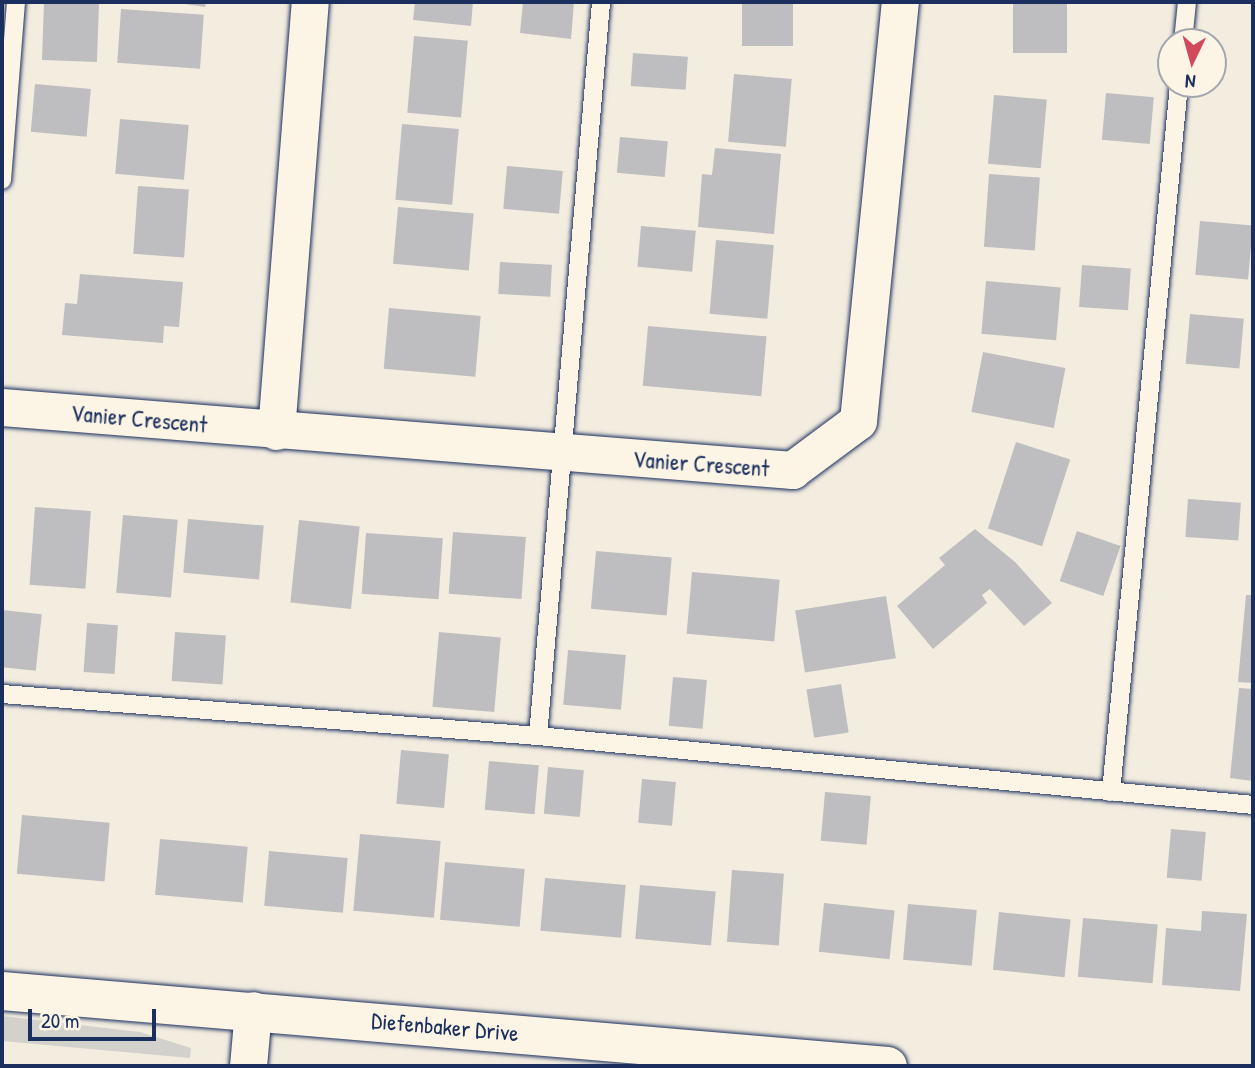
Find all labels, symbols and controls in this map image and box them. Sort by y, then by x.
north arrow [1157,28,1227,98]
text: N [1184,69,1197,95]
street label: Vanier Crescent [70,399,208,439]
street label: Vanier Crescent [632,445,770,483]
scale bar [32,995,159,1038]
text: 20 m [41,1006,79,1035]
street label: Diefenbaker Drive [370,1007,520,1047]

